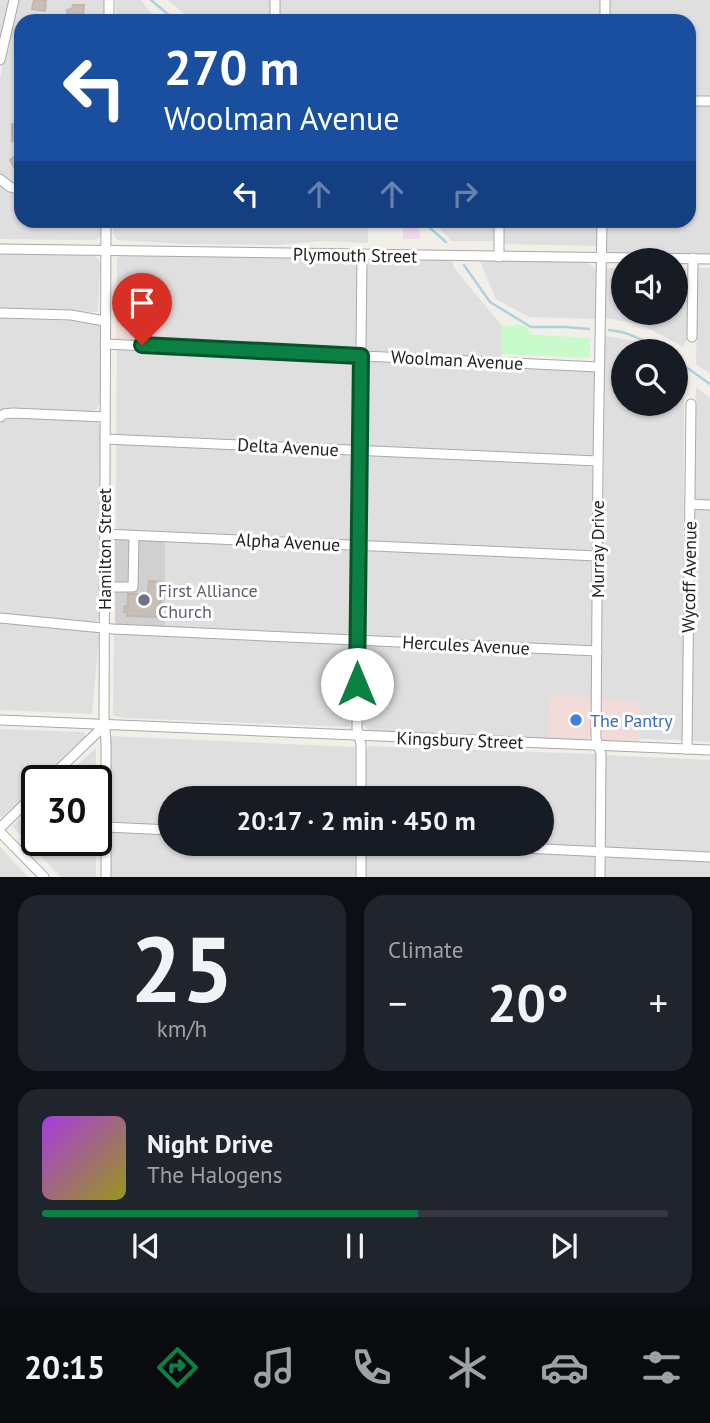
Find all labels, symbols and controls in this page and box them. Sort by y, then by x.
text: 270 m [164,35,299,99]
icon: left [49,42,140,133]
text: Woolman Avenue [164,97,400,139]
icon: left [227,175,265,213]
icon: ahead [300,175,338,213]
icon: ahead [373,175,411,213]
icon: right [446,175,484,213]
street label: Plymouth Street [293,242,417,268]
map controls [611,248,688,416]
button: sound [611,248,688,325]
pin [112,273,172,345]
icon: arrive [123,284,161,322]
button: search [611,339,688,416]
street label: Woolman Avenue [390,345,524,375]
street label: Delta Avenue [237,433,339,461]
street label: Hamilton Street [93,488,116,610]
street label: Murray Drive [586,500,609,598]
street label: Wycoff Avenue [677,521,701,633]
street label: Alpha Avenue [235,528,341,556]
place label: First Alliance Church [158,579,258,623]
marker: First Alliance Church [136,592,152,608]
street label: Hercules Avenue [402,630,530,660]
position arrow [320,647,394,721]
place label: The Pantry [590,709,673,732]
marker: The Pantry [568,712,584,728]
street label: Kingsbury Street [396,726,524,754]
speed limit sign: 30 [21,765,112,856]
text: 20:17 · 2 min · 450 m [236,804,476,837]
text: 25 [130,909,234,1027]
text: Climate [388,935,463,964]
text: 20° [487,969,569,1036]
text: − [388,978,407,1027]
text: + [649,978,668,1027]
text: km/h [157,1014,207,1043]
text: Night Drive [147,1127,273,1160]
text: The Halogens [147,1160,282,1189]
icon: previous [127,1227,165,1265]
icon: pause [336,1227,374,1265]
icon: next [545,1227,583,1265]
icon: directions [153,1343,202,1392]
icon: music [250,1343,299,1392]
icon: phone [347,1343,396,1392]
icon: climate [443,1343,492,1392]
icon: car [540,1343,589,1392]
icon: filters [637,1343,686,1392]
text: 20:15 [24,1346,105,1388]

